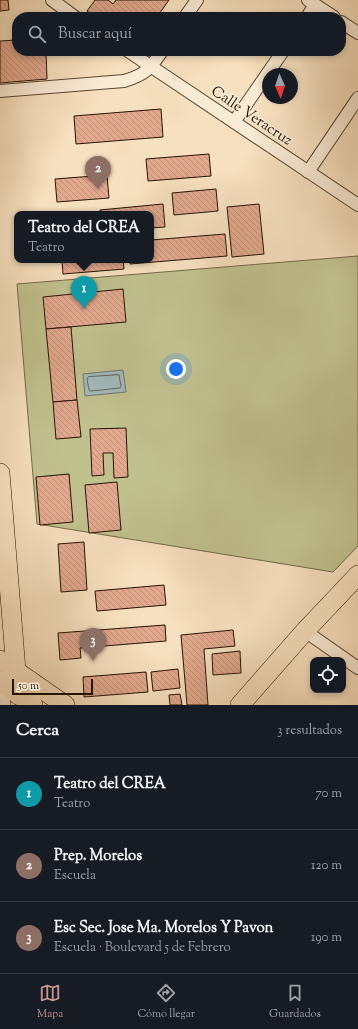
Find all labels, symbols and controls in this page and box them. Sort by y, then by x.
search box [12,12,346,56]
icon: search [26,23,48,45]
text: Buscar aquí [58,24,132,45]
north arrow [262,68,298,104]
street label: Calle Veracruz [206,81,296,151]
pin: 2 [85,156,111,189]
popup [14,211,154,263]
text: Teatro del CREA [28,218,140,239]
text: Teatro [28,239,64,257]
pin: 1 [71,276,97,309]
your location [166,359,186,379]
pin: 3 [80,628,106,661]
map controls [310,657,346,693]
button: locate [310,657,346,693]
scale bar [12,677,93,696]
text: 50 m [18,678,39,694]
text: Cerca [16,719,59,743]
text: 3 resultados [277,722,342,740]
text: Teatro del CREA [54,774,166,795]
text: 1 [27,785,31,803]
text: 70 m [315,785,342,803]
text: Teatro [54,795,90,813]
text: Prep. Morelos [54,846,142,867]
text: 2 [26,857,32,875]
text: 120 m [311,857,342,875]
text: Escuela [54,867,96,885]
text: Esc Sec. Jose Ma. Morelos Y Pavon [54,918,273,939]
text: 3 [26,929,32,947]
text: 190 m [311,929,342,947]
text: Escuela · Boulevard 5 de Febrero [54,939,231,957]
tab: Mapa [37,982,63,1022]
tab: Cómo llegar [137,982,195,1022]
tab: Guardados [269,982,321,1022]

